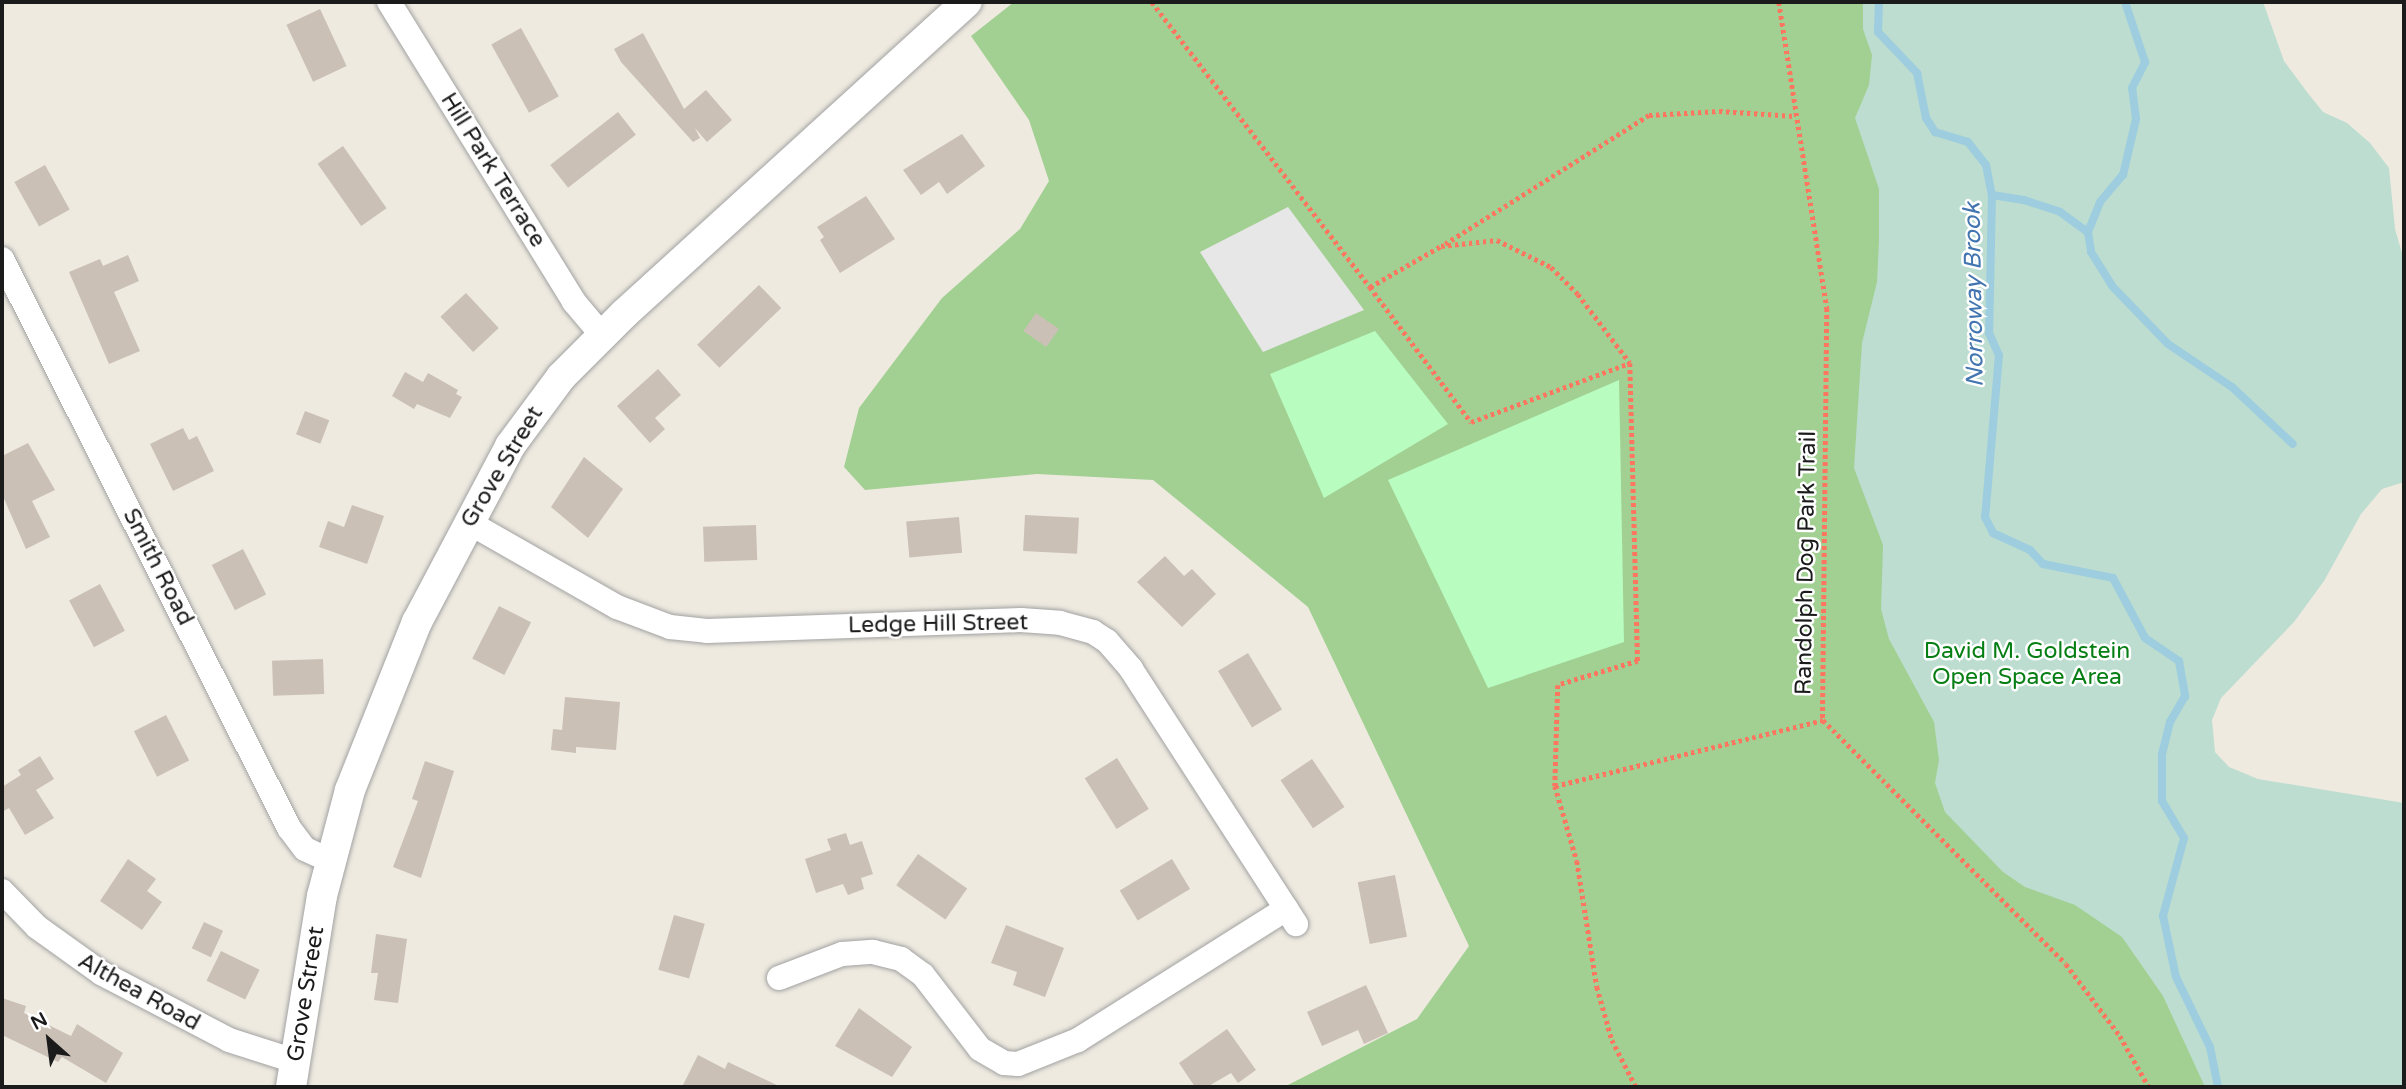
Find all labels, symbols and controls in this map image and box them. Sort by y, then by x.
street label: Hill Park Terrace [434,88,552,252]
water label: Norroway Brook [1958,202,1990,388]
street label: Grove Street [455,401,549,533]
street label: Randolph Dog Park Trail [1790,431,1822,695]
street label: Smith Road [117,504,199,630]
street label: Ledge Hill Street [848,609,1028,639]
park label: David M. Goldstein Open Space Area [1924,637,2130,691]
street label: Grove Street [282,924,330,1064]
street label: Althea Road [73,947,205,1037]
north arrow [14,1005,84,1075]
text: N [27,1008,51,1035]

